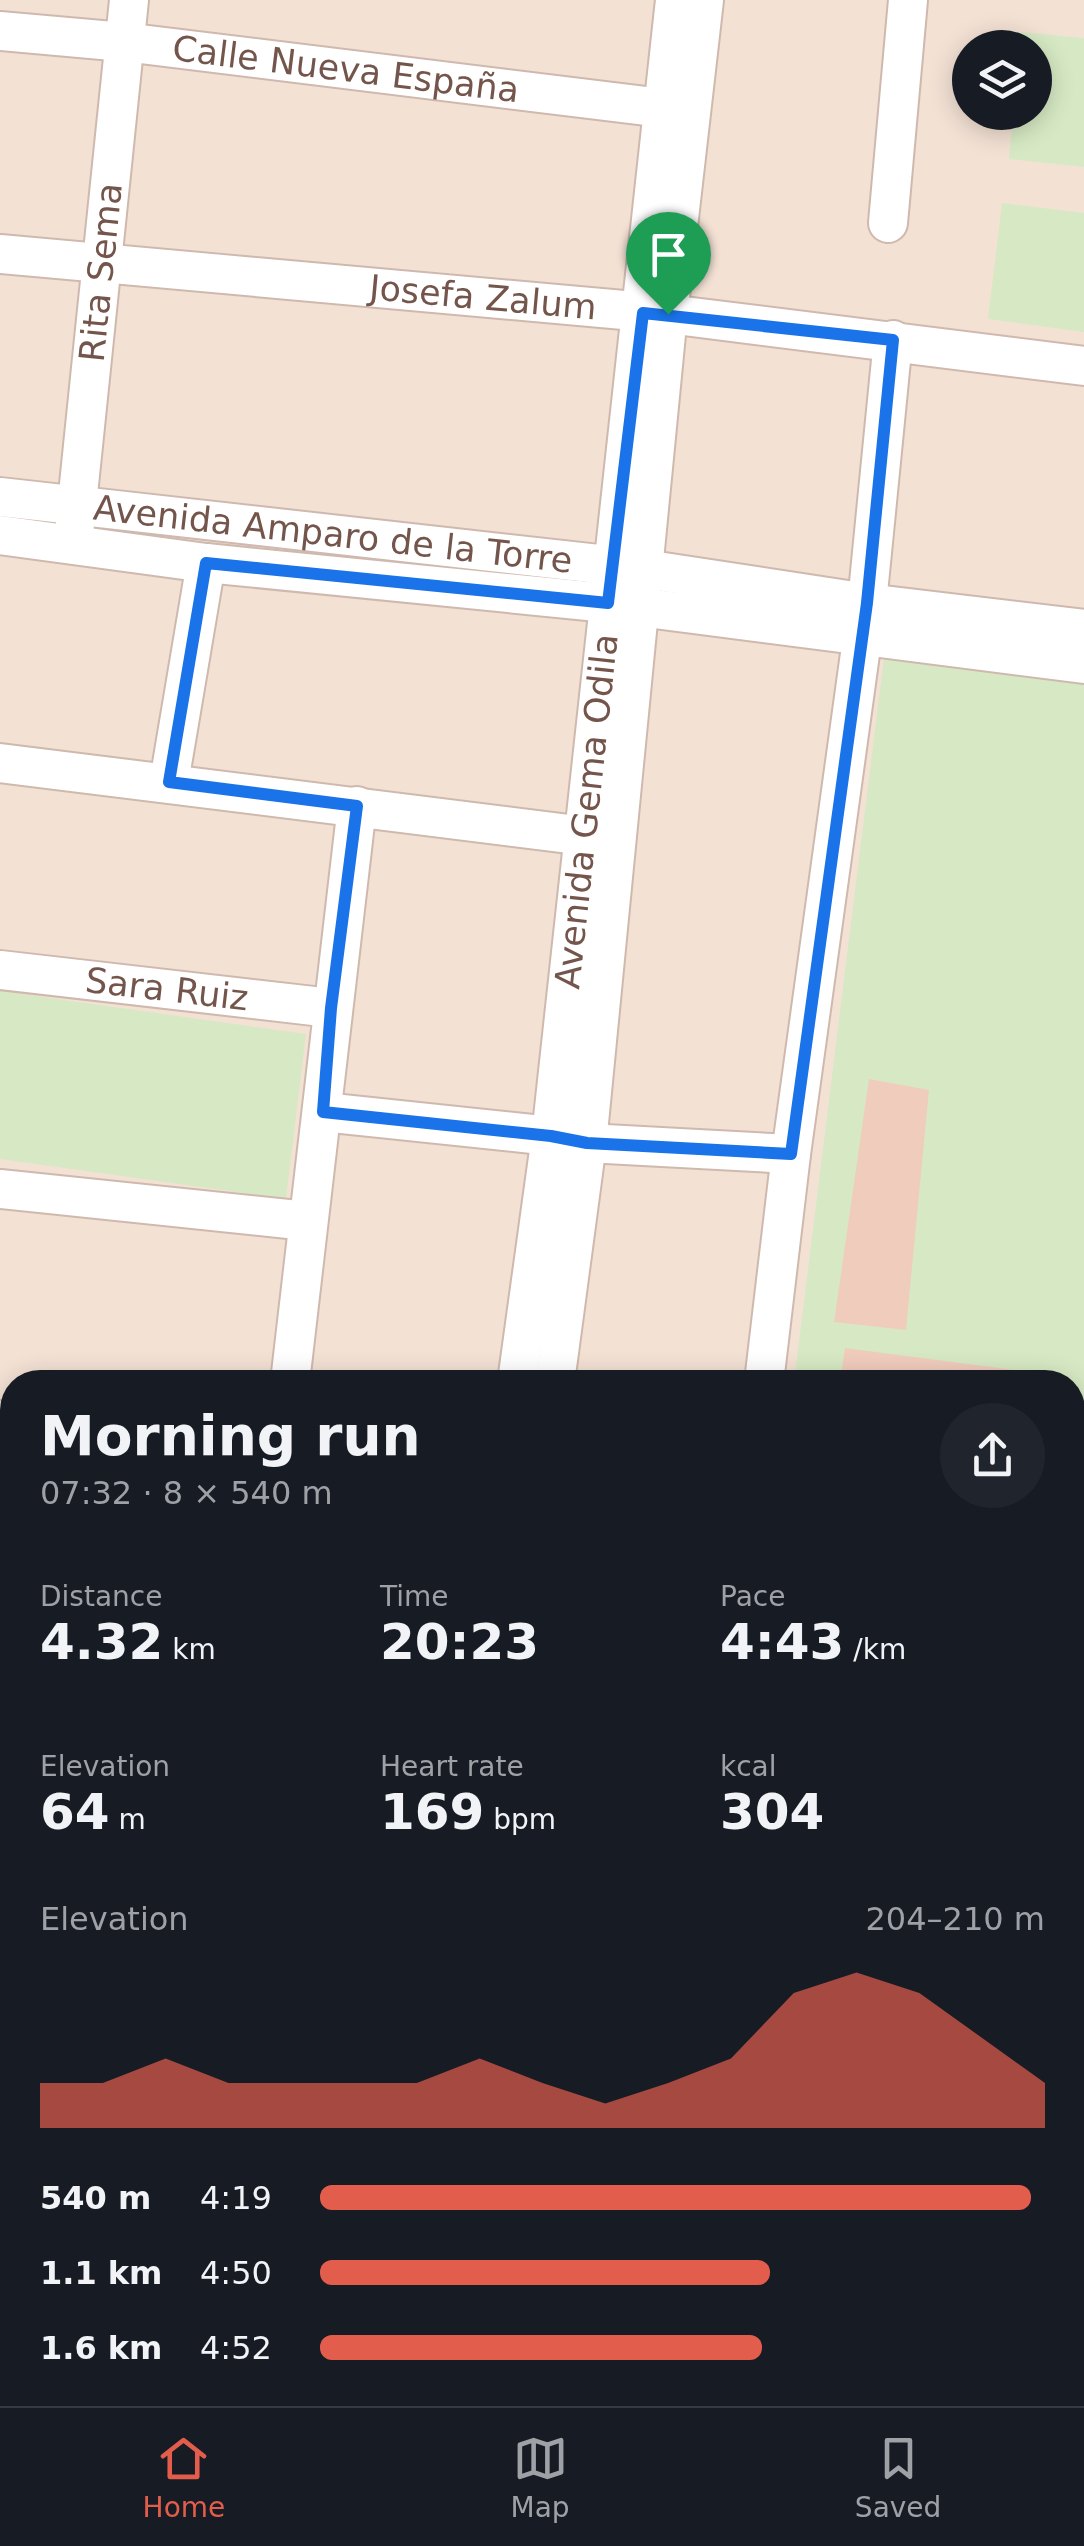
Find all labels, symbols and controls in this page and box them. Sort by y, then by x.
street label: Calle Nueva España [170,28,521,110]
map controls [952,30,1052,130]
button: layers [952,30,1052,130]
street label: Rita Sema [72,181,130,364]
pin [626,212,711,315]
icon: arrive [641,227,696,282]
street label: Josefa Zalum [366,267,598,328]
street label: Avenida Amparo de la Torre [91,488,575,581]
street label: Avenida Gema Odila [547,632,626,991]
street label: Sara Ruiz [83,960,251,1018]
button: share [940,1403,1045,1508]
text: Morning run [40,1404,421,1468]
text: 07:32 · 8 × 540 m [40,1474,333,1512]
text: Distance [40,1580,162,1613]
text: Time [380,1580,449,1613]
text: Pace [720,1580,785,1613]
text: 4.32 [40,1613,163,1671]
text: 20:23 [380,1613,539,1671]
text: 4:43 [720,1613,844,1671]
text: km [163,1633,216,1666]
text: /km [844,1633,906,1666]
text: Elevation [40,1750,170,1783]
text: Heart rate [380,1750,524,1783]
text: kcal [720,1750,777,1783]
text: 64 [40,1783,110,1841]
text: 169 [380,1783,484,1841]
text: 304 [720,1783,824,1841]
text: m [110,1803,146,1836]
text: bpm [484,1803,556,1836]
text: Elevation [40,1900,189,1938]
text: 204–210 m [866,1900,1045,1938]
text: 540 m [40,2179,151,2217]
text: 4:19 [200,2179,272,2217]
text: 1.1 km [40,2254,162,2292]
text: 4:50 [200,2254,272,2292]
text: 1.6 km [40,2329,162,2367]
text: 4:52 [200,2329,272,2367]
tab: Home [143,2431,225,2524]
tab: Map [511,2431,570,2524]
tab: Saved [855,2431,941,2524]

